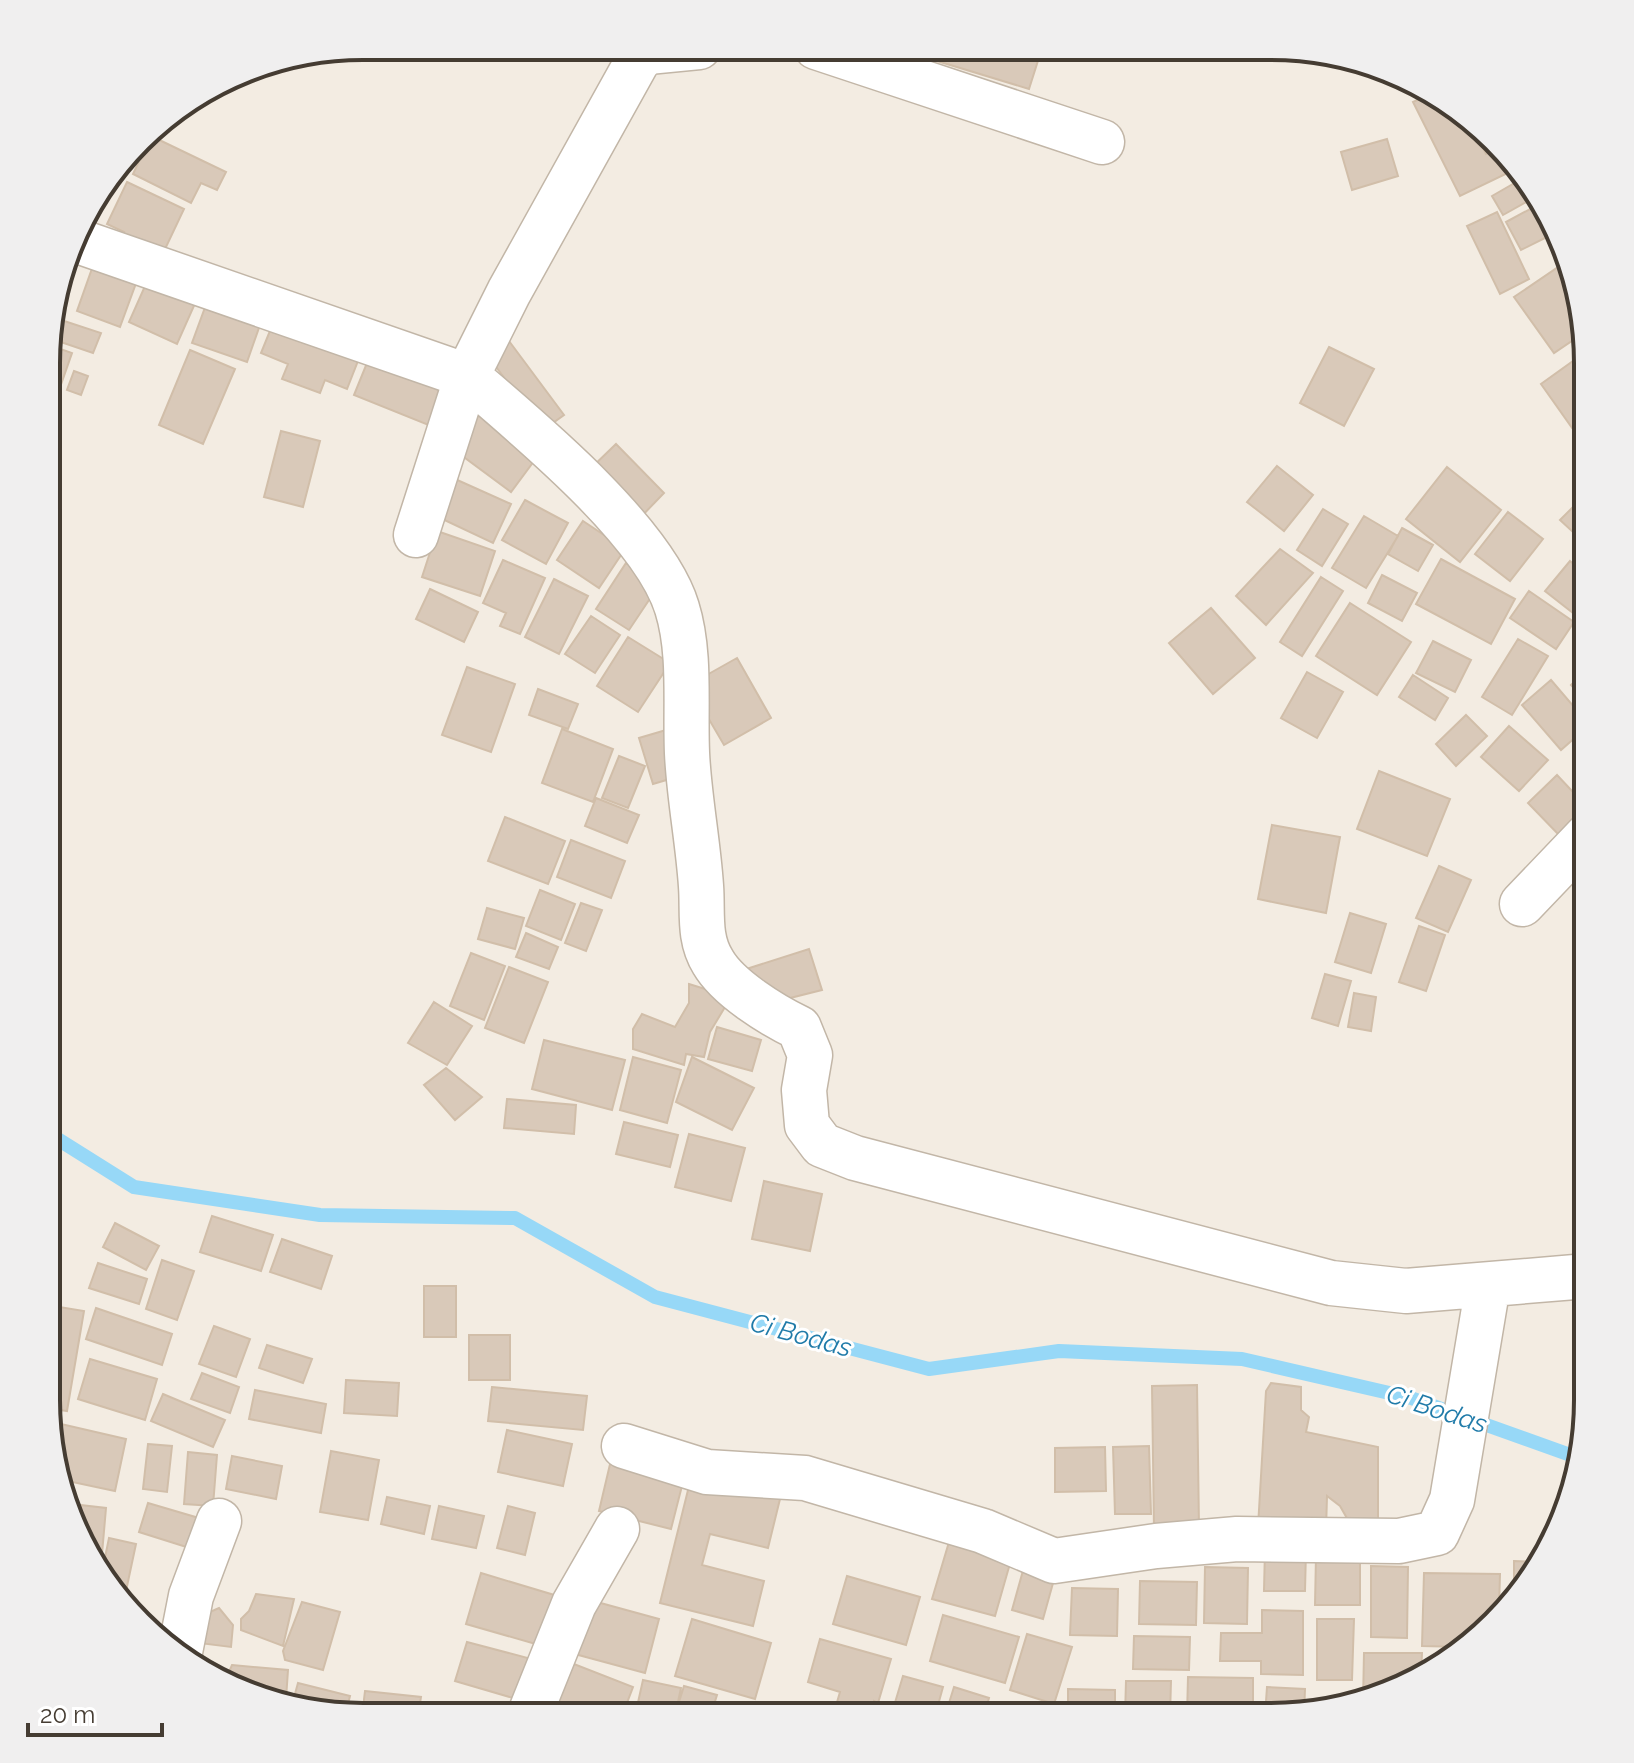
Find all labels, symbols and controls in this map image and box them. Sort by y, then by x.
water label: Ci Bodas [747,1307,855,1363]
water label: Ci Bodas [1383,1379,1491,1439]
scale bar [28,1687,162,1737]
text: 20 m [40,1700,95,1729]

